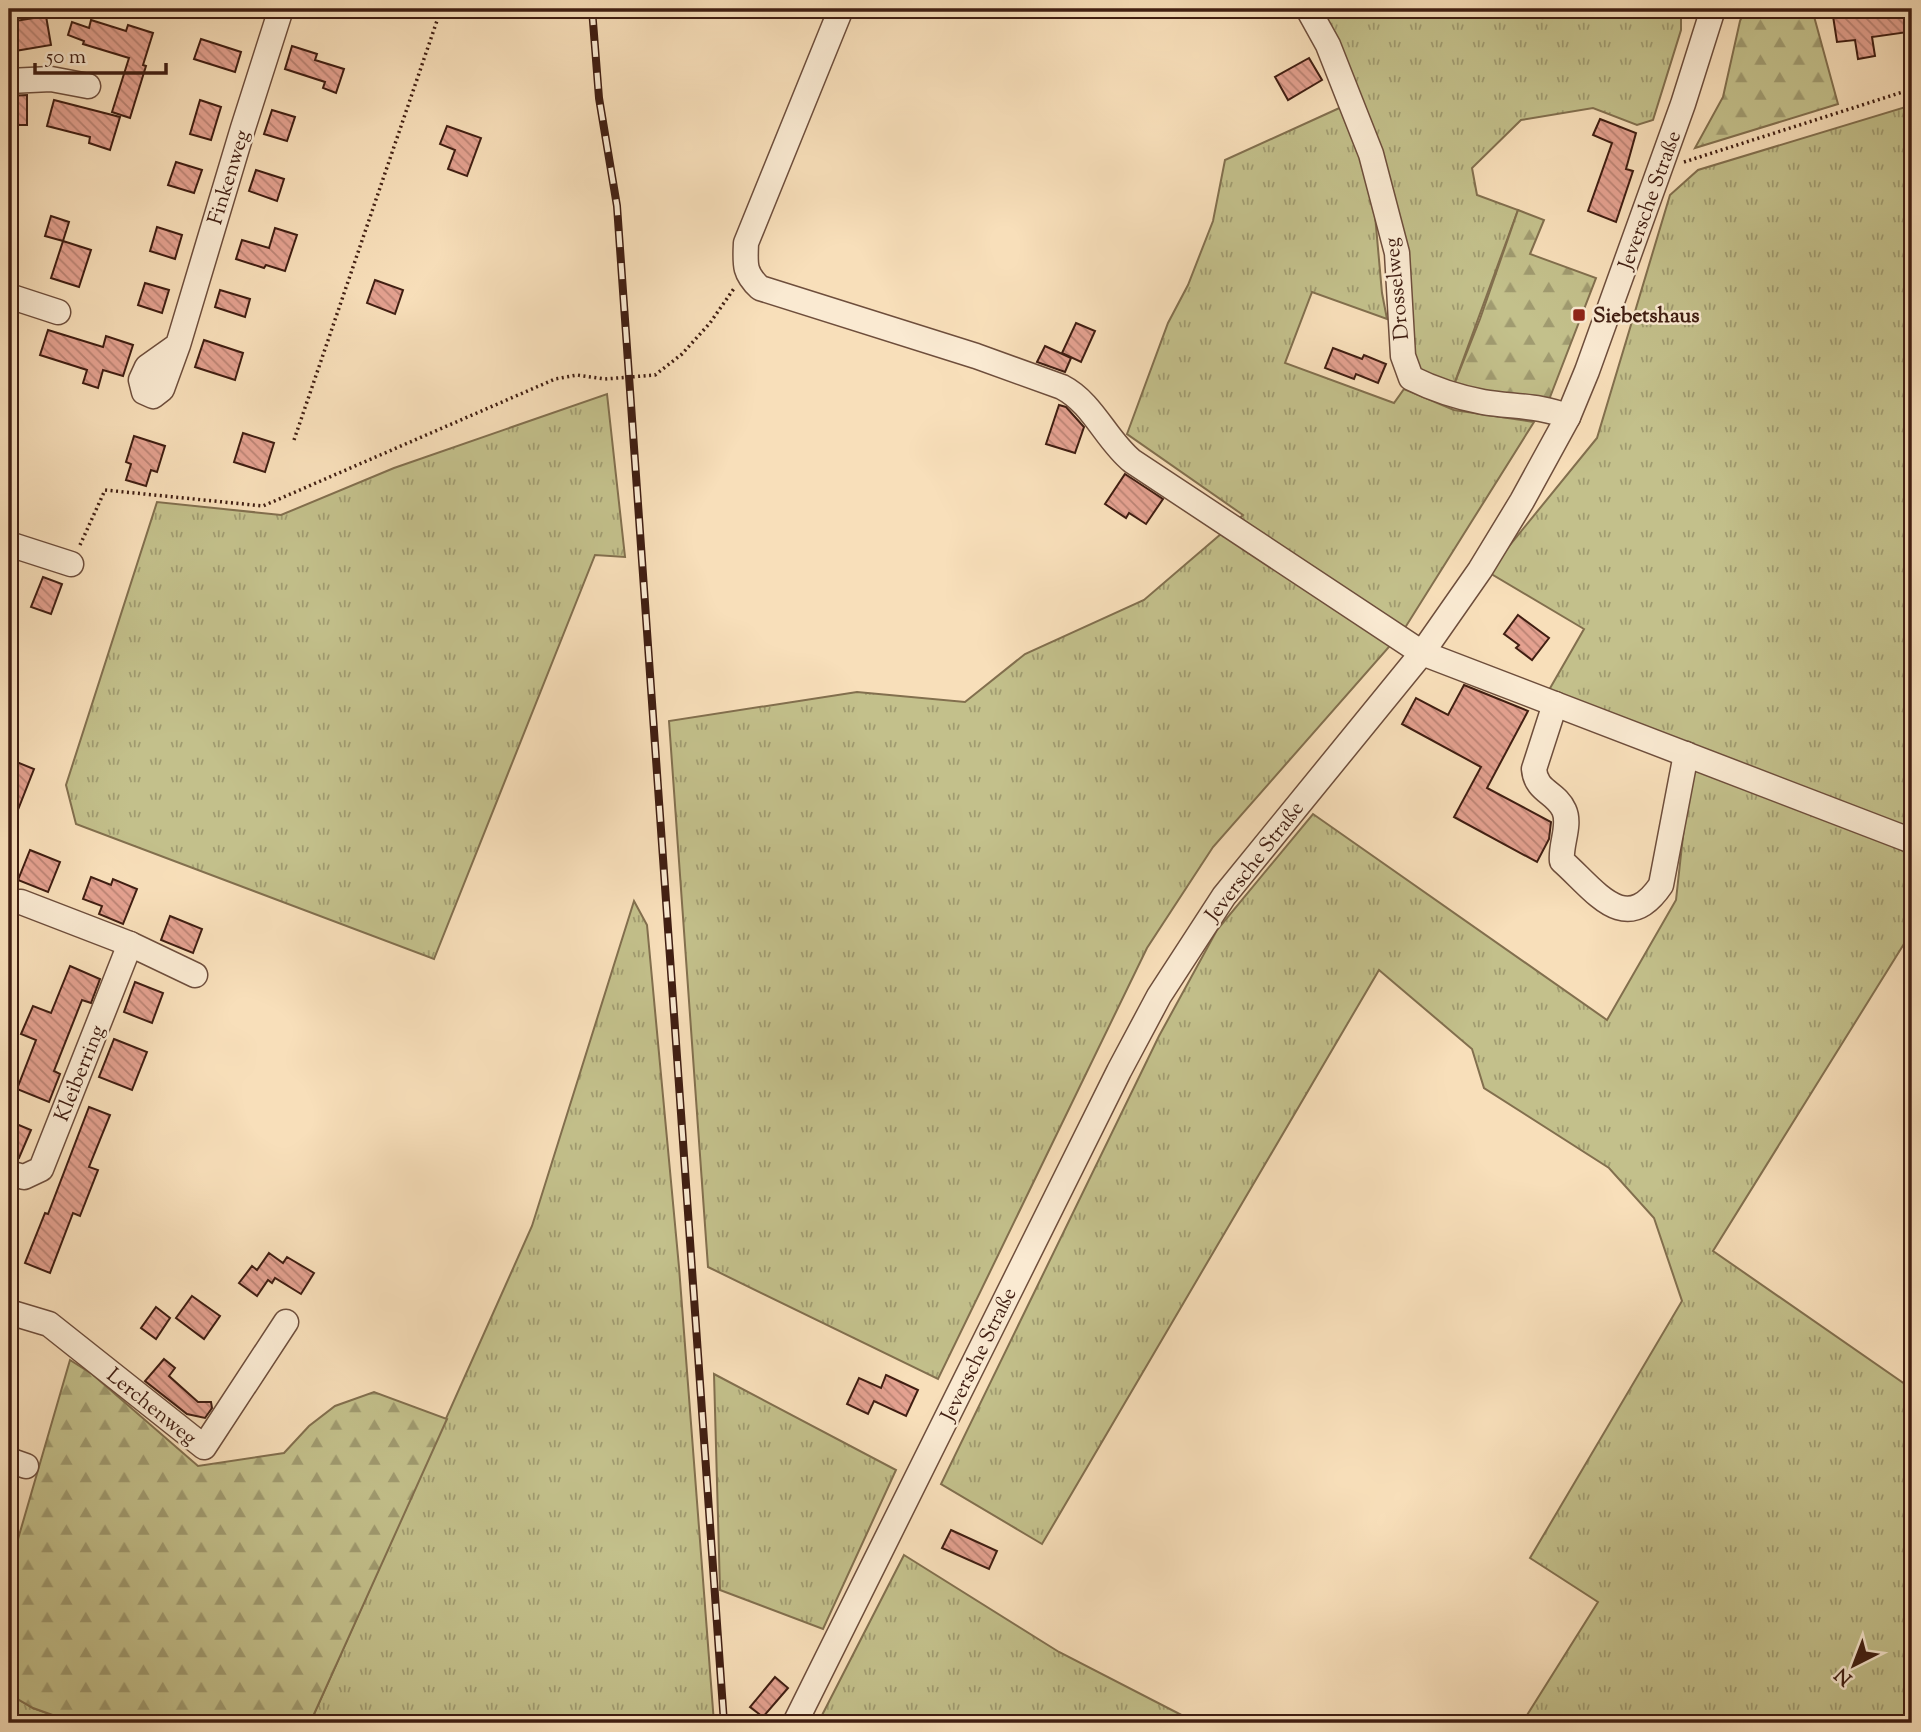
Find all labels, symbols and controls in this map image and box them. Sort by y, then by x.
scale bar [35,32,166,76]
text: 50 m [45,43,86,73]
street label: Finkenweg [201,127,259,229]
street label: Jeversche Straße [1612,127,1690,275]
street label: Drosselweg [1378,236,1418,342]
place label: Siebetshaus [1593,302,1700,332]
marker: Siebetshaus [1571,307,1587,323]
street label: Jeversche Straße [1198,796,1312,930]
street label: Kleiberring [48,1021,114,1127]
street label: Jeversche Straße [934,1283,1025,1428]
street label: Lerchenweg [99,1362,202,1453]
north arrow [1820,1630,1890,1700]
text: N [1830,1661,1859,1691]

